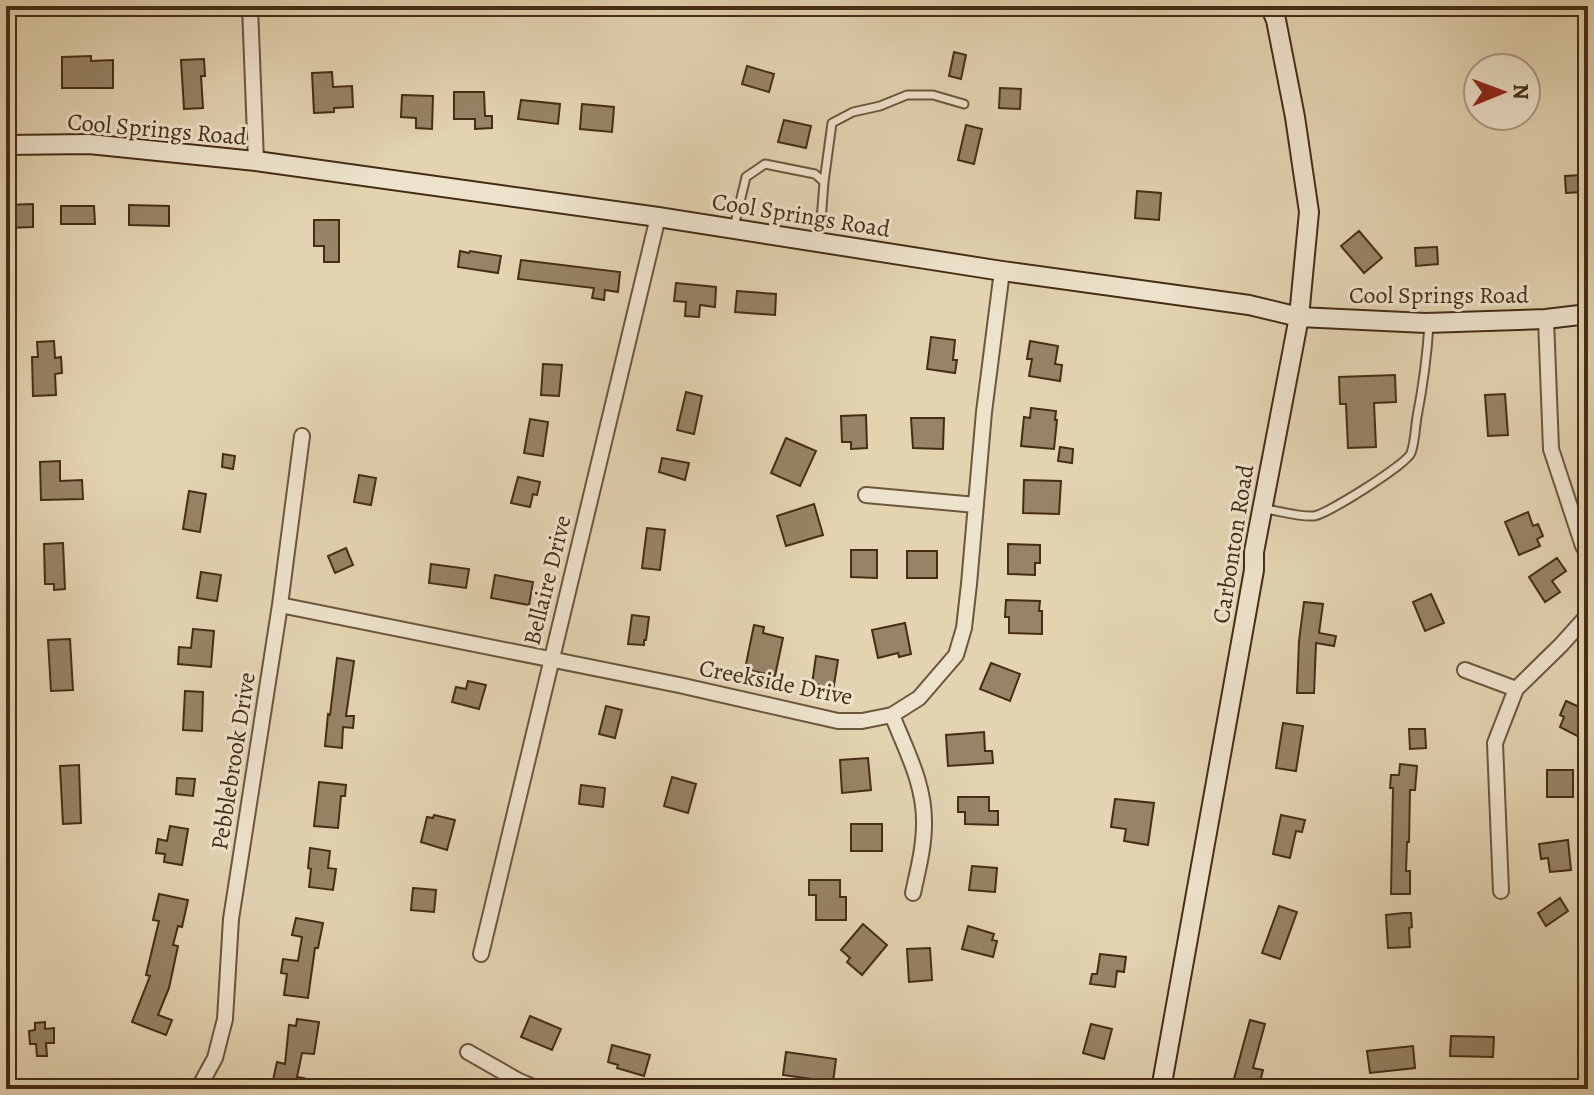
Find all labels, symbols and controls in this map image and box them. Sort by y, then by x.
north arrow [1462,52,1542,132]
text: N [1506,83,1536,100]
street label: Cool Springs Road [66,105,248,153]
street label: Cool Springs Road [710,185,892,245]
street label: Cool Springs Road [1349,279,1529,311]
street label: Carbonton Road [1205,462,1261,626]
street label: Bellaire Drive [515,512,579,648]
street label: Creekside Drive [697,651,855,713]
street label: Pebblebrook Drive [203,670,263,852]

